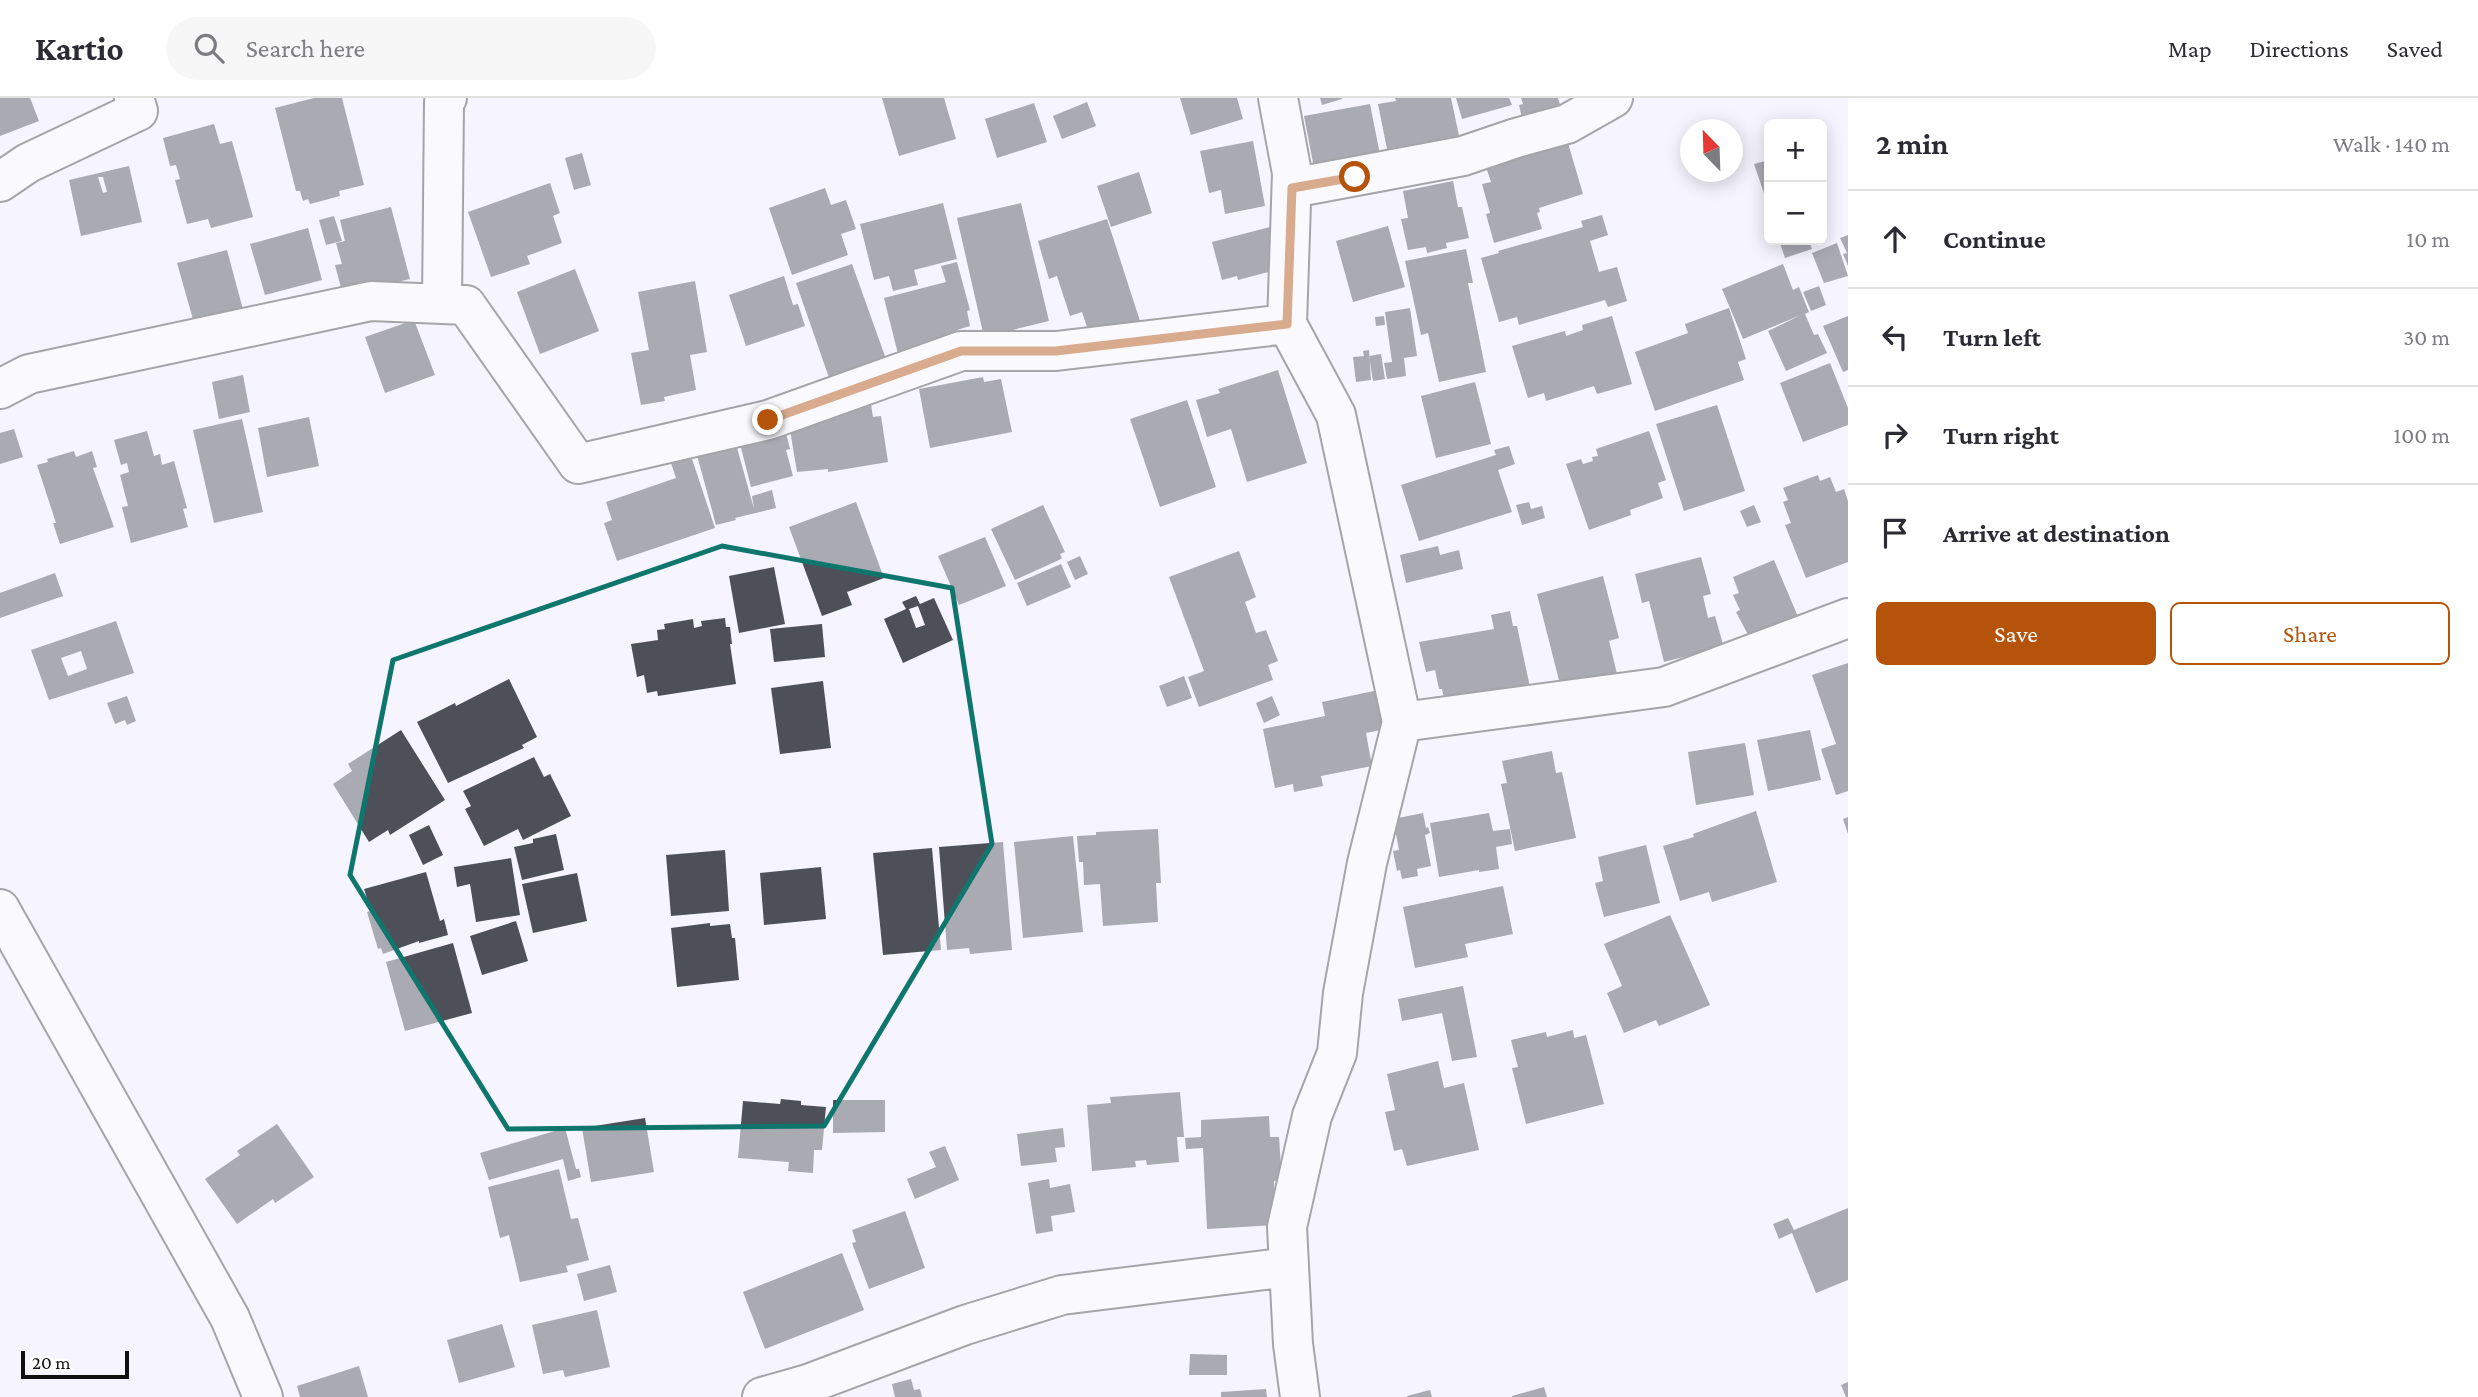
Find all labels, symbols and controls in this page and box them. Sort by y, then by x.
search box [166,17,656,80]
icon: search [190,29,228,67]
text: Kartio [35,30,124,67]
text: Search here [246,34,365,63]
text: Map [2168,35,2212,62]
text: Directions [2250,35,2349,62]
text: Saved [2387,35,2443,62]
north arrow [1680,119,1743,182]
map controls [1764,119,1827,245]
button: + [1764,119,1827,182]
text: 2 min [1876,127,1948,160]
text: Walk · 140 m [2333,131,2450,157]
route start [1339,161,1370,192]
button: − [1764,182,1827,245]
icon: ahead [1876,220,1914,258]
text: Continue [1943,225,2046,254]
text: 10 m [2407,226,2450,252]
icon: left [1876,318,1914,356]
text: Turn left [1943,323,2041,352]
text: 30 m [2403,324,2450,350]
route end [752,404,783,435]
icon: right [1876,416,1914,454]
text: Turn right [1943,421,2059,450]
text: 100 m [2394,422,2450,448]
icon: arrive [1876,514,1914,552]
text: Arrive at destination [1943,519,2170,548]
button: Save [1876,602,2156,665]
button: Share [2170,602,2450,665]
scale bar [21,1348,130,1380]
text: 20 m [32,1352,71,1373]

